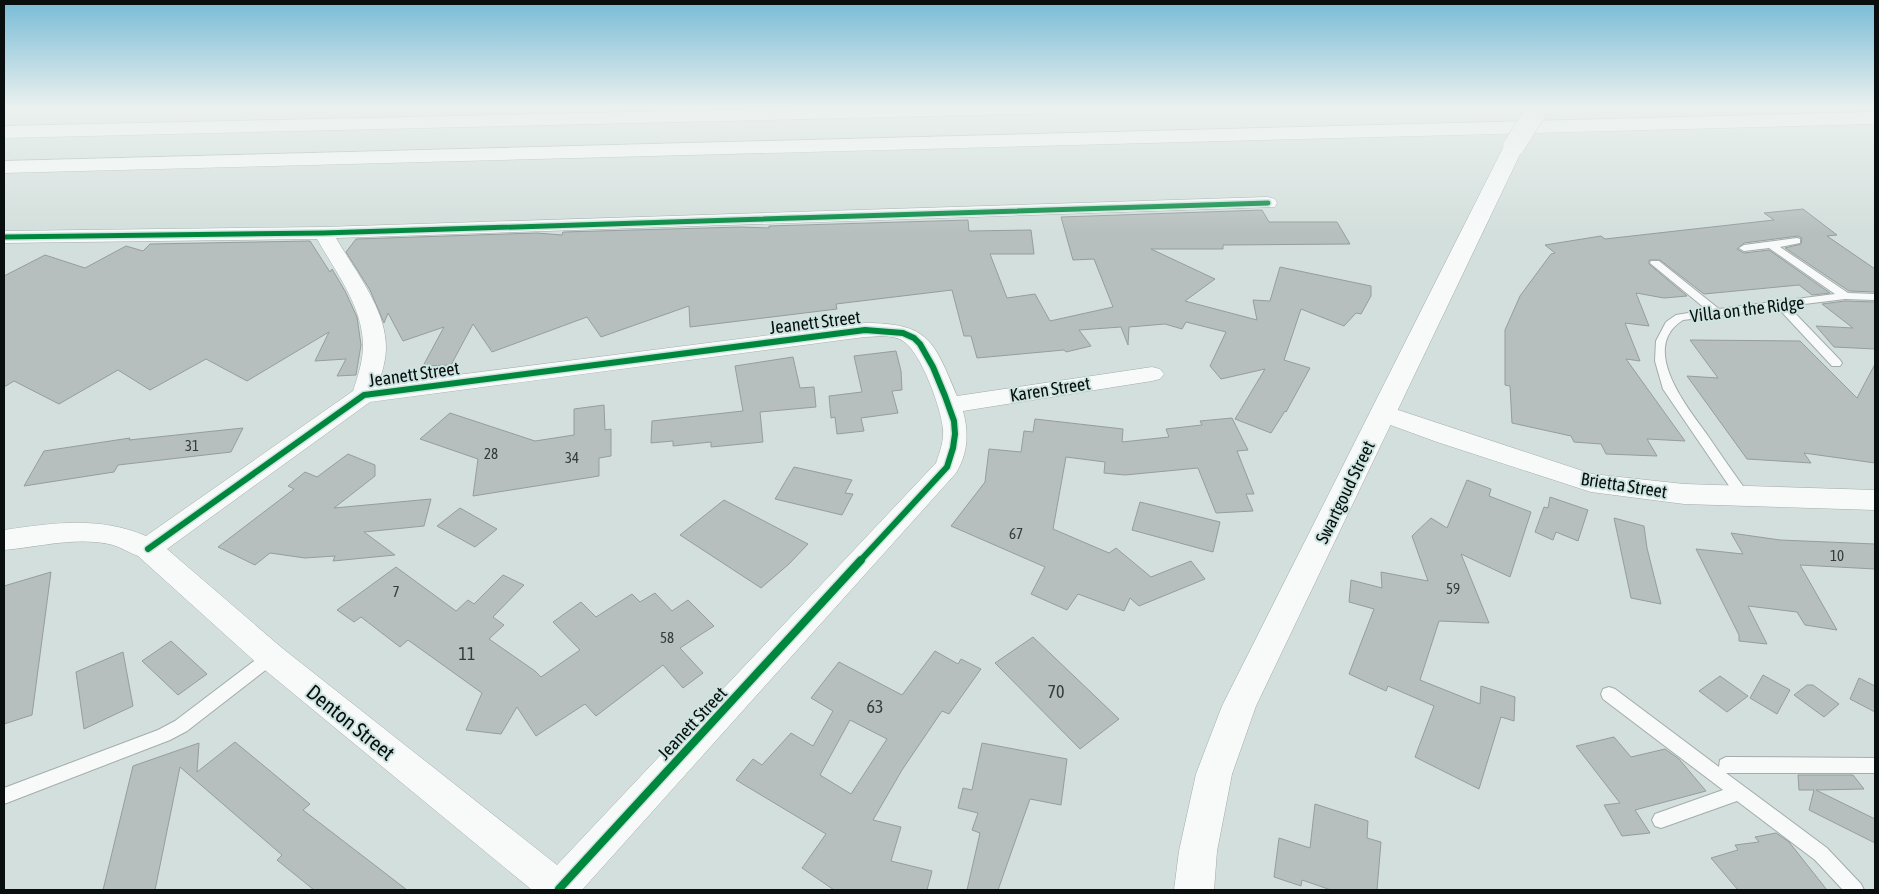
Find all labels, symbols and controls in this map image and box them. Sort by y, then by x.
street label: Villa on the Ridge [1689,292,1805,326]
street label: Jeanett Street [768,306,862,338]
street label: Jeanett Street [367,357,461,391]
street label: Karen Street [1008,372,1092,406]
house number: 31 [185,437,199,454]
street label: Swartgoud Street [1311,437,1379,547]
house number: 28 [484,445,498,462]
house number: 34 [565,449,579,466]
street label: Brietta Street [1579,468,1669,502]
house number: 67 [1009,525,1023,542]
house number: 10 [1830,547,1844,564]
house number: 59 [1446,580,1460,597]
house number: 7 [392,583,400,600]
house number: 58 [660,629,674,646]
house number: 11 [459,643,475,664]
street label: Denton Street [302,679,400,765]
house number: 70 [1048,681,1064,702]
street label: Jeanett Street [653,682,731,764]
house number: 63 [867,696,883,717]

